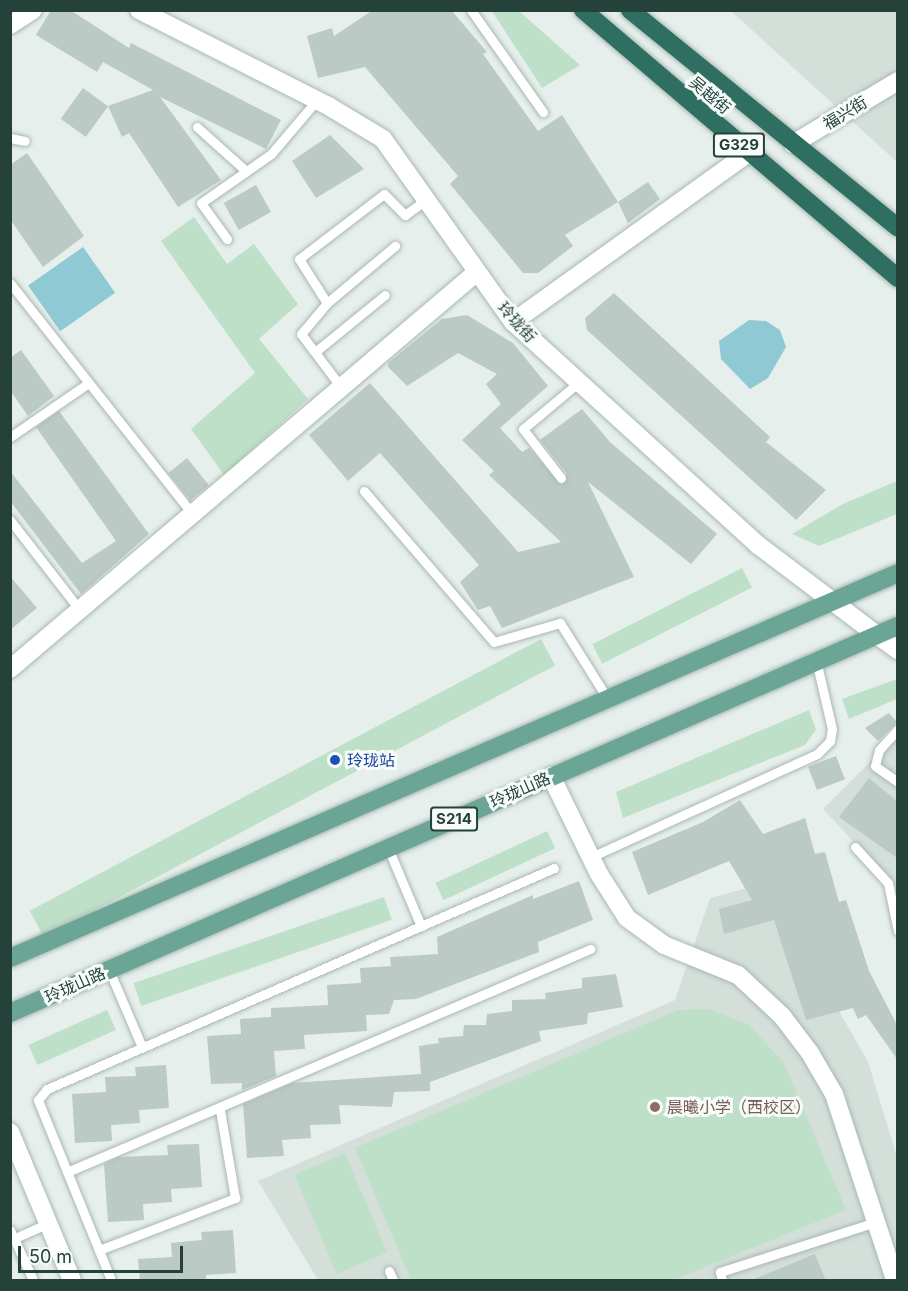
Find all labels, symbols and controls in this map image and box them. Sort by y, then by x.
street label: 吴越街 [685,72,735,118]
street label: 福兴街 [819,92,871,134]
road number: G329 [712,133,766,157]
street label: 玲珑街 [494,298,540,346]
place label: 玲珑站 [347,750,395,770]
marker: 玲珑站 [328,753,342,767]
street label: 玲珑山路 [487,768,553,812]
road number: S214 [430,807,478,831]
street label: 玲珑山路 [42,963,108,1007]
place label: 晨曦小学（西校区） [667,1097,811,1117]
marker: 晨曦小学（西校区） [648,1100,662,1114]
scale bar [21,1234,186,1272]
text: 50 m [29,1246,72,1267]

